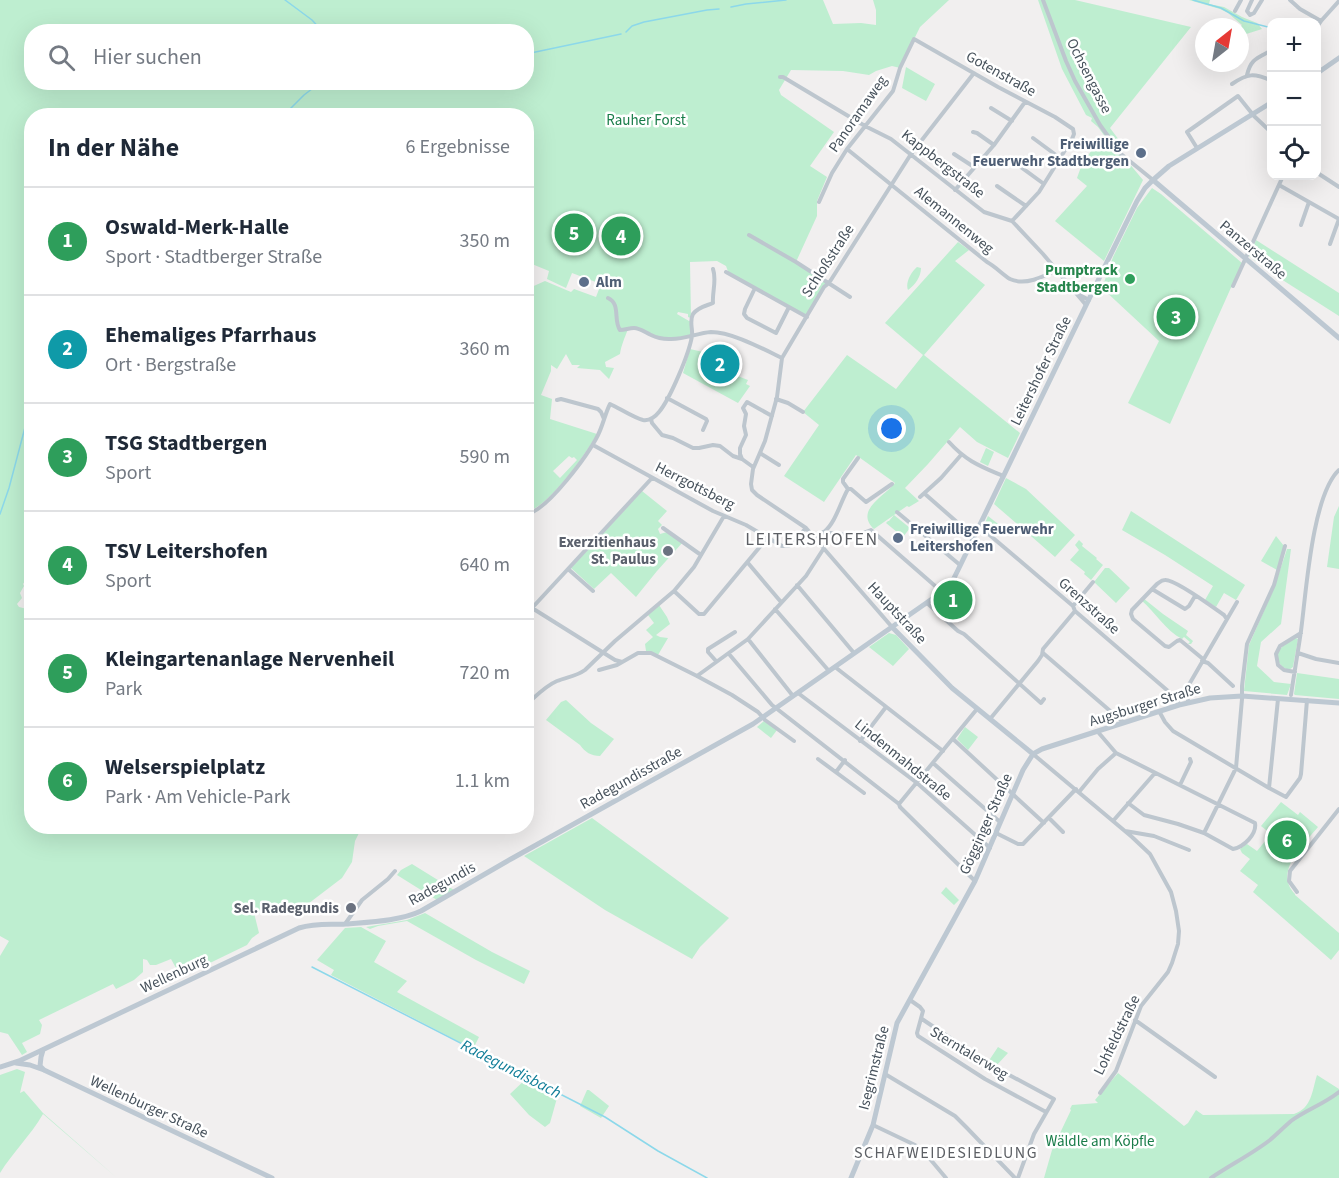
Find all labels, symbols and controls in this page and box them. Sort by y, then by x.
north arrow [1195,18,1249,72]
map controls [1267,18,1321,180]
button: + [1267,18,1321,72]
search box [24,24,534,90]
street label: Ochsengasse [1061,35,1117,117]
icon: search [45,41,78,74]
text: Hier suchen [93,41,202,73]
street label: Gotenstraße [962,46,1040,102]
street label: Panoramaweg [824,71,893,157]
button: − [1267,72,1321,126]
park label: Rauher Forst [606,110,686,131]
street label: Kappbergstraße [897,125,989,203]
button: locate [1267,126,1321,180]
text: In der Nähe [48,129,179,166]
text: 6 Ergebnisse [405,133,510,161]
place label: Freiwillige Feuerwehr Stadtbergen [973,134,1129,172]
marker: Freiwillige Feuerwehr Stadtbergen [1134,146,1148,160]
street label: Alemannenweg [910,181,999,259]
pin: 5 [554,210,594,256]
text: Oswald-Merk-Halle [105,211,289,243]
pin: 4 [602,214,640,258]
street label: Panzerstraße [1215,216,1291,284]
street label: Schloßstraße [797,220,859,302]
text: 1 [62,227,73,255]
text: 350 m [460,227,510,255]
text: Sport · Stadtberger Straße [105,243,322,271]
place label: Pumptrack Stadtbergen [1036,260,1119,298]
place label: Alm [595,272,622,293]
marker: Pumptrack Stadtbergen [1123,272,1137,286]
marker: Alm [577,275,591,289]
pin: 3 [1156,294,1196,340]
street label: Leitershofer Straße [1005,313,1077,429]
text: Ehemaliges Pfarrhaus [105,319,316,351]
text: 2 [62,335,73,363]
text: 360 m [460,335,510,363]
pin: 2 [700,342,740,386]
text: Ort · Bergstraße [105,351,236,379]
your location [877,414,906,443]
text: TSG Stadtbergen [105,427,267,459]
text: 3 [62,443,73,471]
text: 590 m [460,443,510,471]
street label: Herrgottsberg [651,457,739,515]
text: Sport [105,459,151,487]
place label: Freiwillige Feuerwehr Leitershofen [910,519,1054,557]
district label: LEITERSHOFEN [745,527,879,552]
marker: Freiwillige Feuerwehr Leitershofen [891,531,905,545]
place label: Exerzitienhaus St. Paulus [559,532,656,570]
text: TSV Leitershofen [105,535,268,567]
marker: Exerzitienhaus St. Paulus [661,544,675,558]
text: 4 [62,551,73,579]
text: 640 m [460,551,510,579]
text: Sport [105,567,151,595]
street label: Grenzstraße [1054,573,1124,639]
street label: Hauptstraße [863,577,931,649]
pin: 1 [934,578,972,622]
text: Kleingartenanlage Nervenheil [105,643,394,675]
text: 5 [62,659,73,687]
text: 720 m [460,659,510,687]
text: Park [105,675,142,703]
street label: Augsburger Straße [1087,678,1203,732]
street label: Lindenmahdstraße [850,714,956,806]
street label: Radegundisstraße [576,741,686,815]
text: Welserspielplatz [105,751,265,783]
text: 6 [62,767,73,795]
text: 1.1 km [455,767,510,795]
street label: Gögginger Straße [954,770,1018,878]
text: Park · Am Vehicle-Park [105,783,290,811]
pin: 6 [1268,818,1306,862]
street label: Radegundis [405,857,479,911]
place label: Sel. Radegundis [233,898,339,919]
marker: Sel. Radegundis [344,901,358,915]
street label: Wellenburg [137,949,211,999]
street label: Lohfeldstraße [1089,991,1145,1079]
street label: Sterntalerweg [926,1021,1013,1085]
street label: Isegrimstraße [853,1024,895,1112]
water label: Radegundisbach [457,1034,565,1104]
street label: Wellenburger Straße [86,1070,212,1144]
park label: Wäldle am Köpfle [1045,1131,1155,1152]
district label: SCHAFWEIDESIEDLUNG [854,1142,1038,1164]

